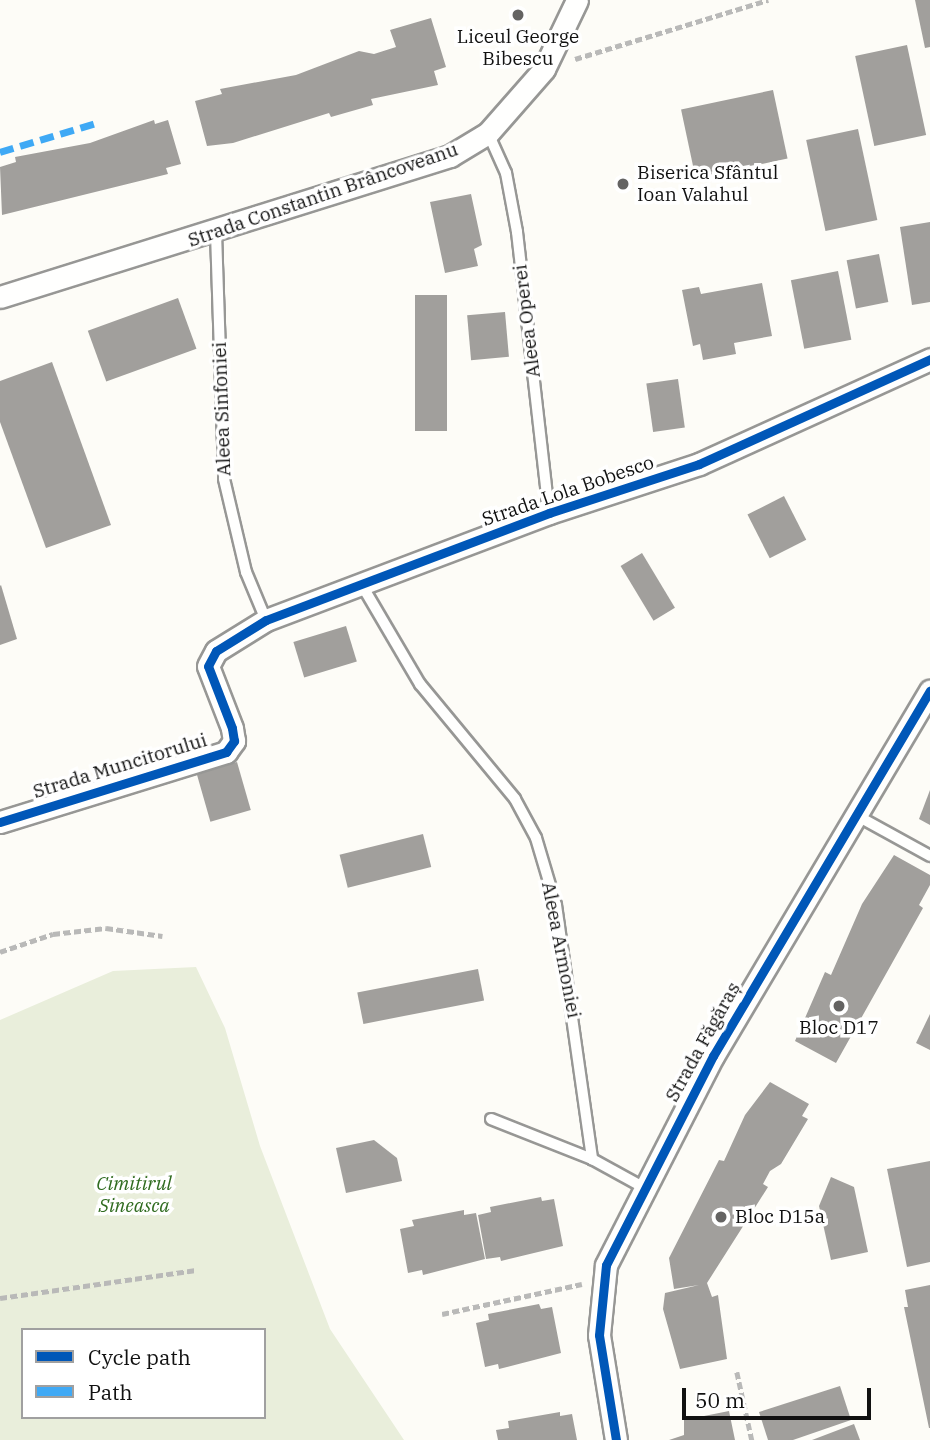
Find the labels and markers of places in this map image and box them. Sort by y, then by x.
marker: Liceul George Bibescu [510,7,526,23]
place label: Liceul George Bibescu [457,26,579,70]
place label: Biserica Sfântul Ioan Valahul [637,162,778,206]
marker: Biserica Sfântul Ioan Valahul [615,176,631,192]
marker: Bloc D17 [831,998,847,1014]
place label: Bloc D17 [799,1017,879,1039]
place label: Bloc D15a [735,1206,825,1228]
marker: Bloc D15a [713,1209,729,1225]

